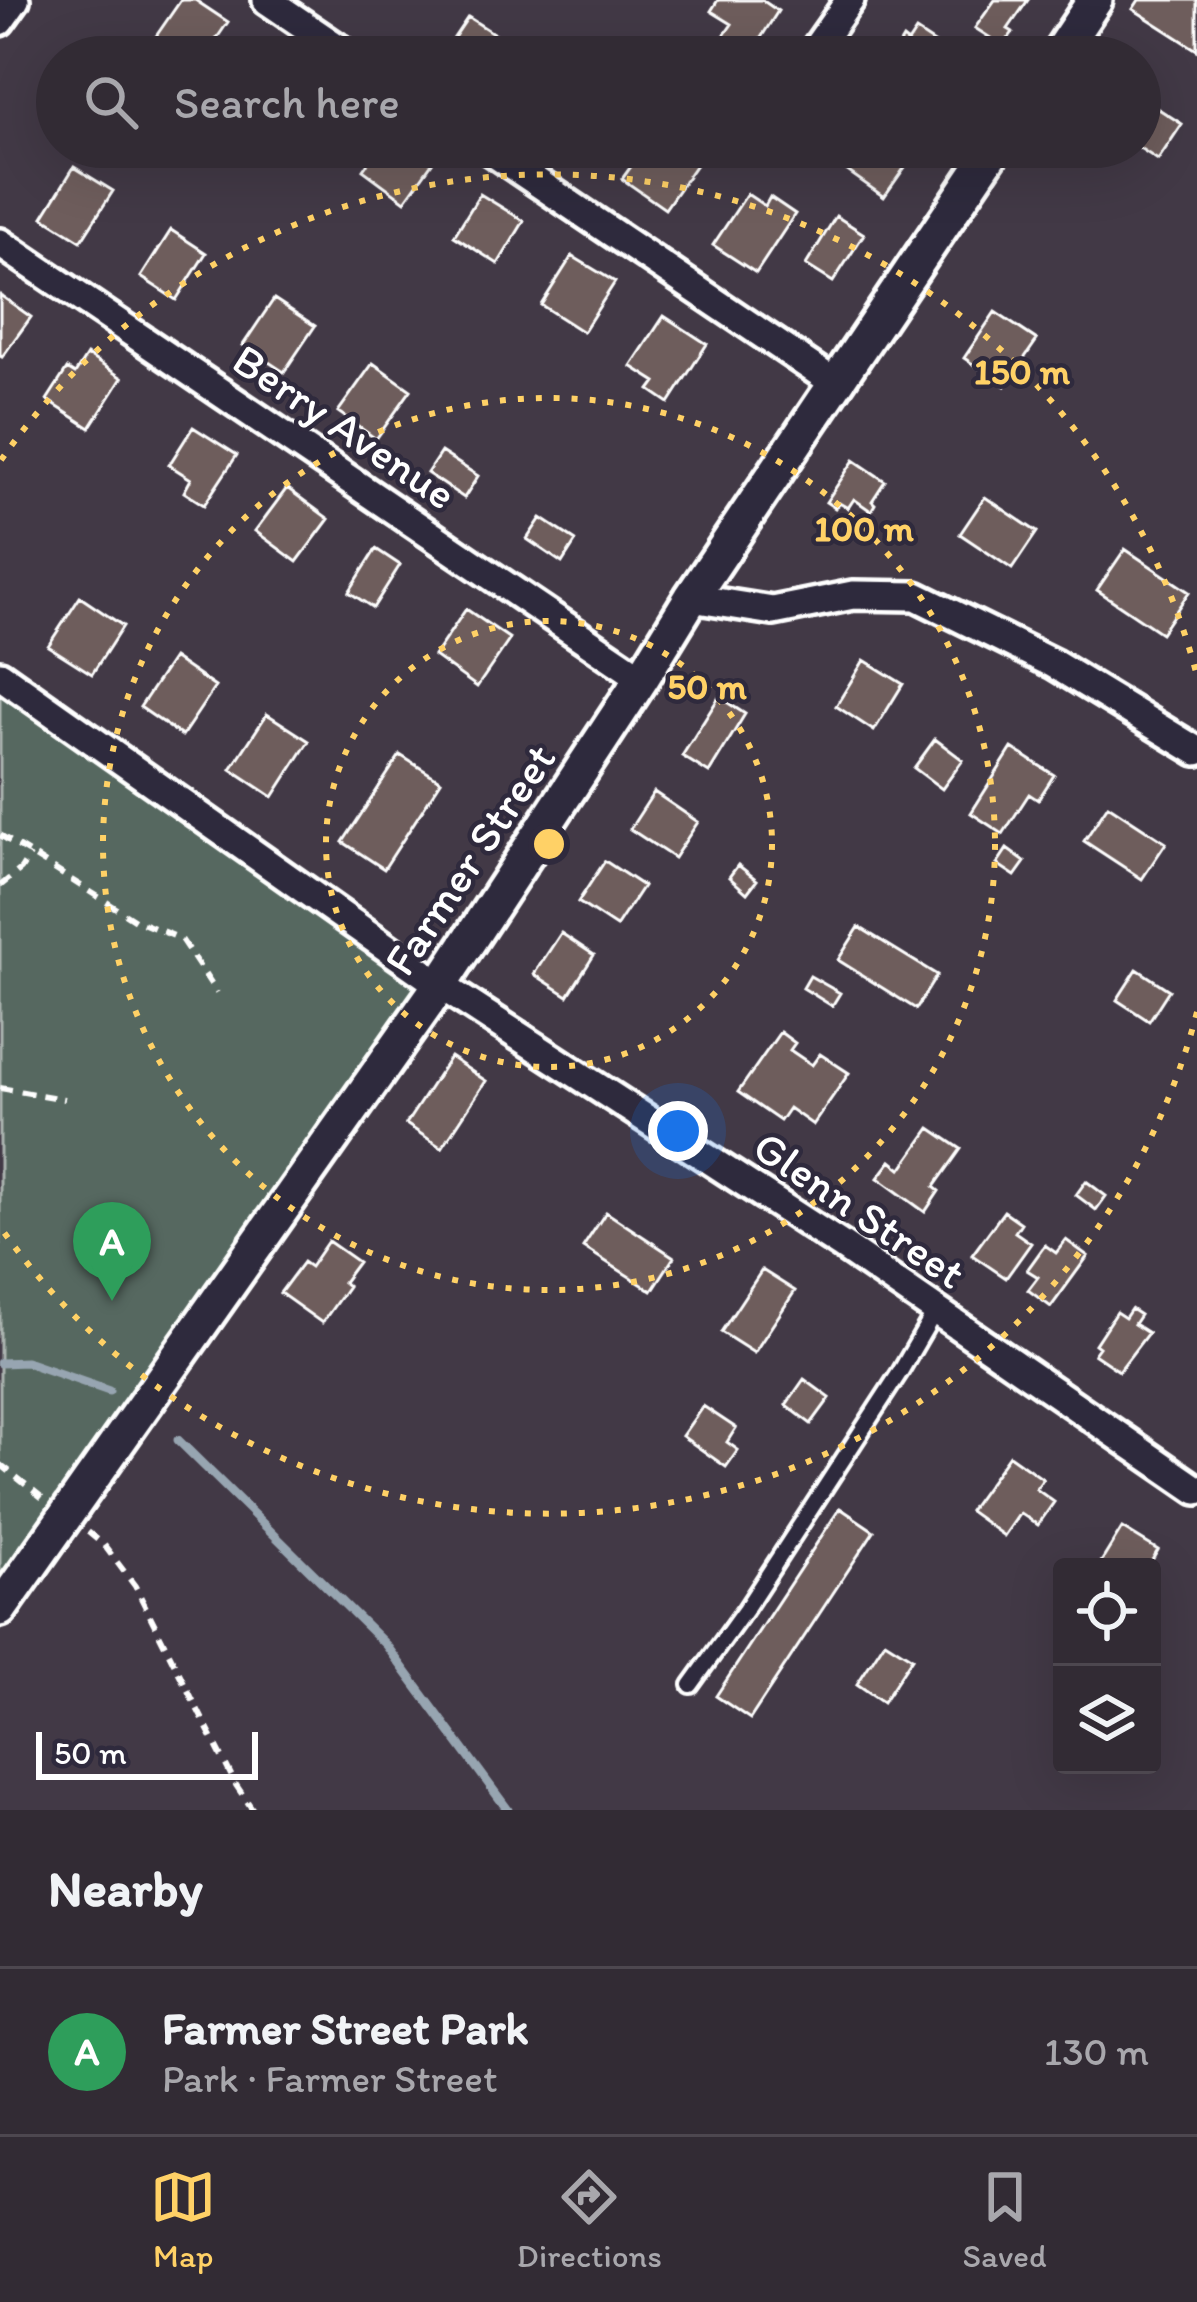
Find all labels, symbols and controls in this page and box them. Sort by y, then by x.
search box [36,36,1161,168]
icon: search [78,69,144,135]
text: Search here [174,75,400,129]
street label: Berry Avenue [223,332,467,520]
text: 150 m [974,350,1071,393]
text: 100 m [814,507,914,550]
text: 50 m [667,665,747,708]
street label: Farmer Street [372,733,566,985]
centre of rings [528,823,570,865]
your location [648,1101,708,1161]
street label: Glenn Street [744,1118,976,1300]
pin: A [73,1202,151,1301]
map controls [1053,1558,1161,1774]
button: locate [1053,1558,1161,1666]
button: layers [1053,1666,1161,1774]
scale bar [36,1726,258,1779]
text: 50 m [54,1733,127,1772]
text: Nearby [48,1858,203,1919]
text: Farmer Street Park [162,2001,528,2055]
text: A [75,2028,99,2075]
text: 130 m [1044,2028,1149,2075]
text: Park · Farmer Street [162,2055,498,2102]
tab: Map [150,2164,216,2275]
tab: Directions [517,2164,662,2275]
tab: Saved [963,2164,1047,2275]

